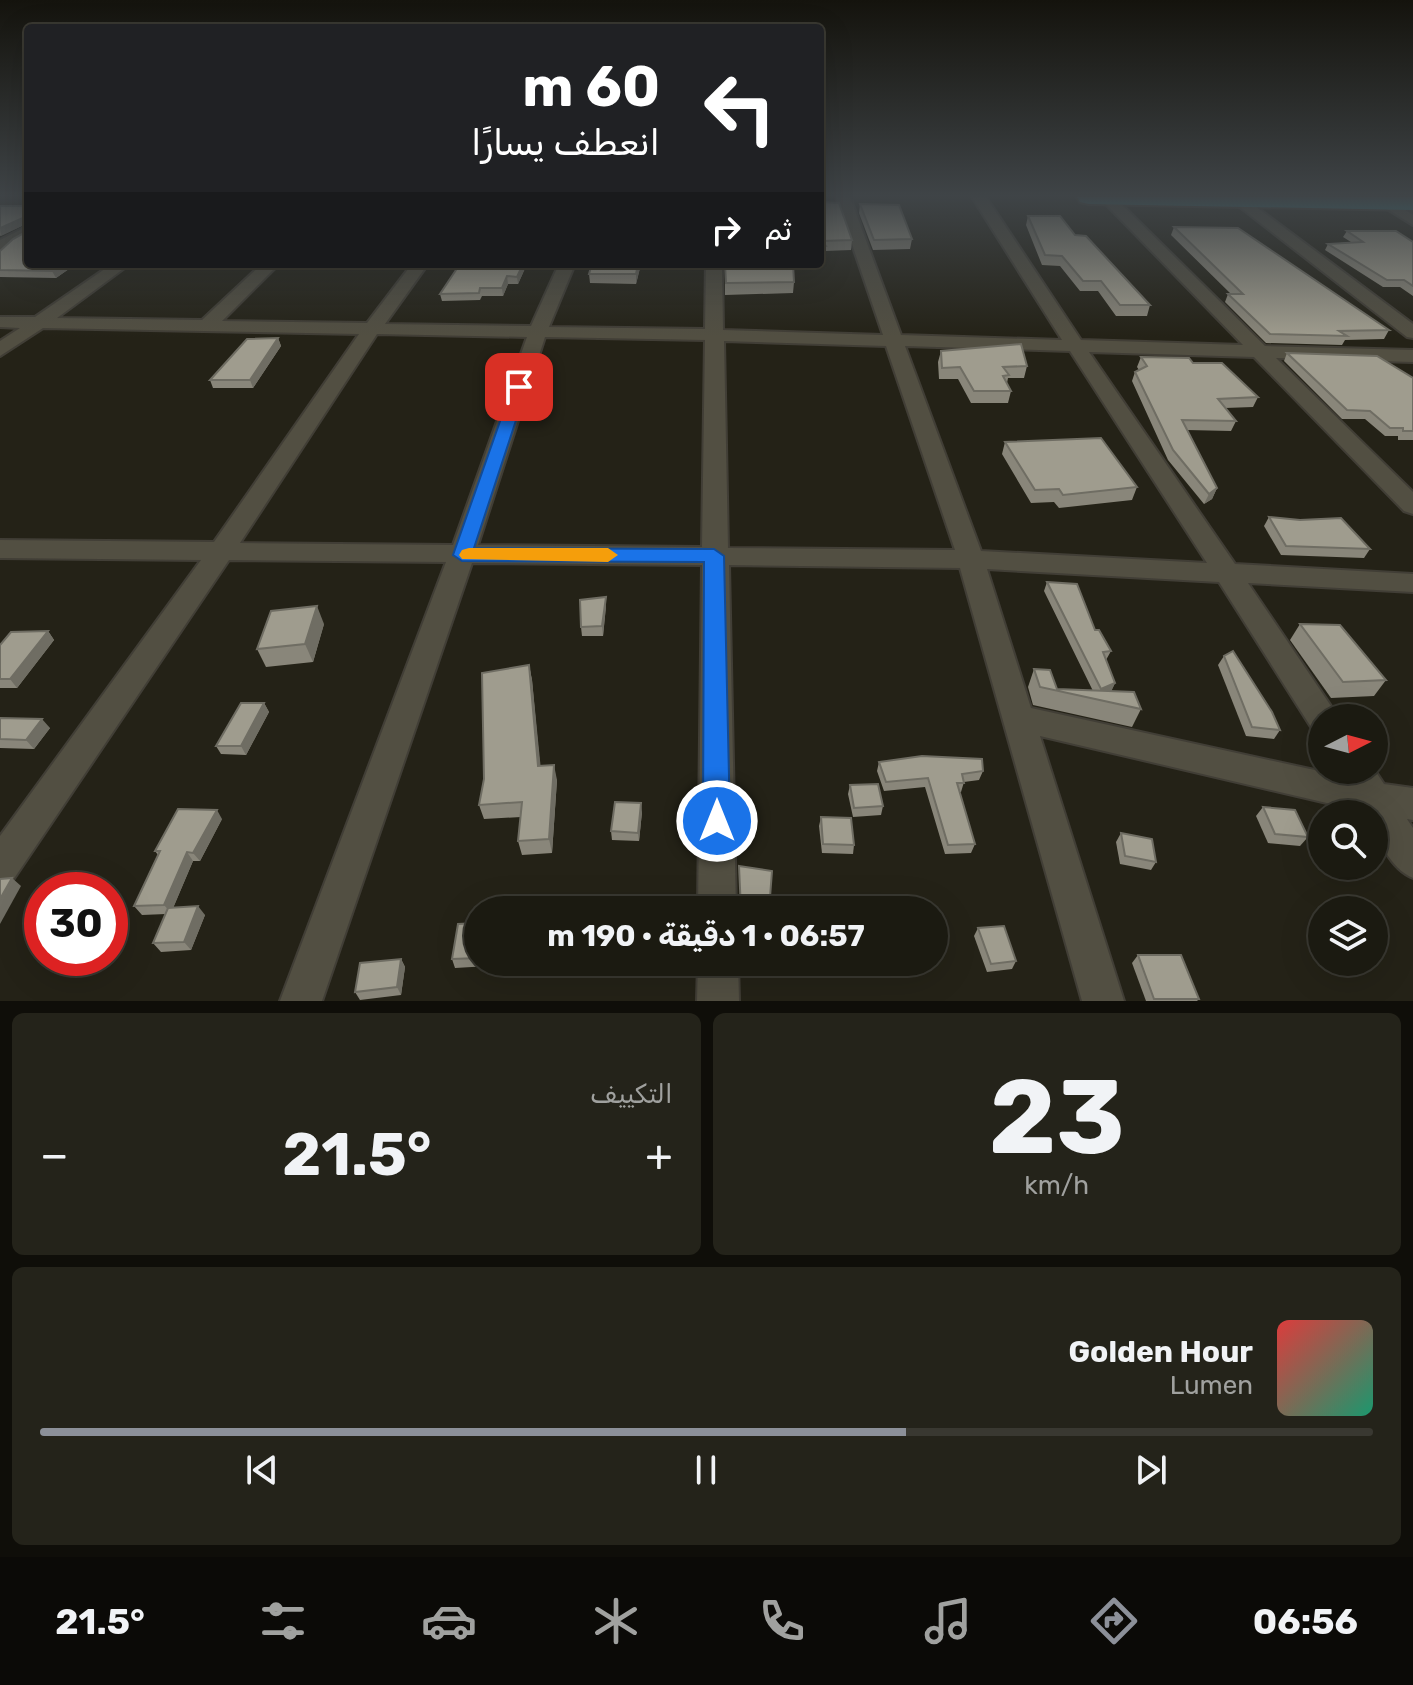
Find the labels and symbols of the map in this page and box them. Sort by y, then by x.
pin [485,353,553,421]
north arrow [1308,704,1388,784]
position arrow [675,779,759,863]
speed limit sign: 30 [24,872,128,976]

